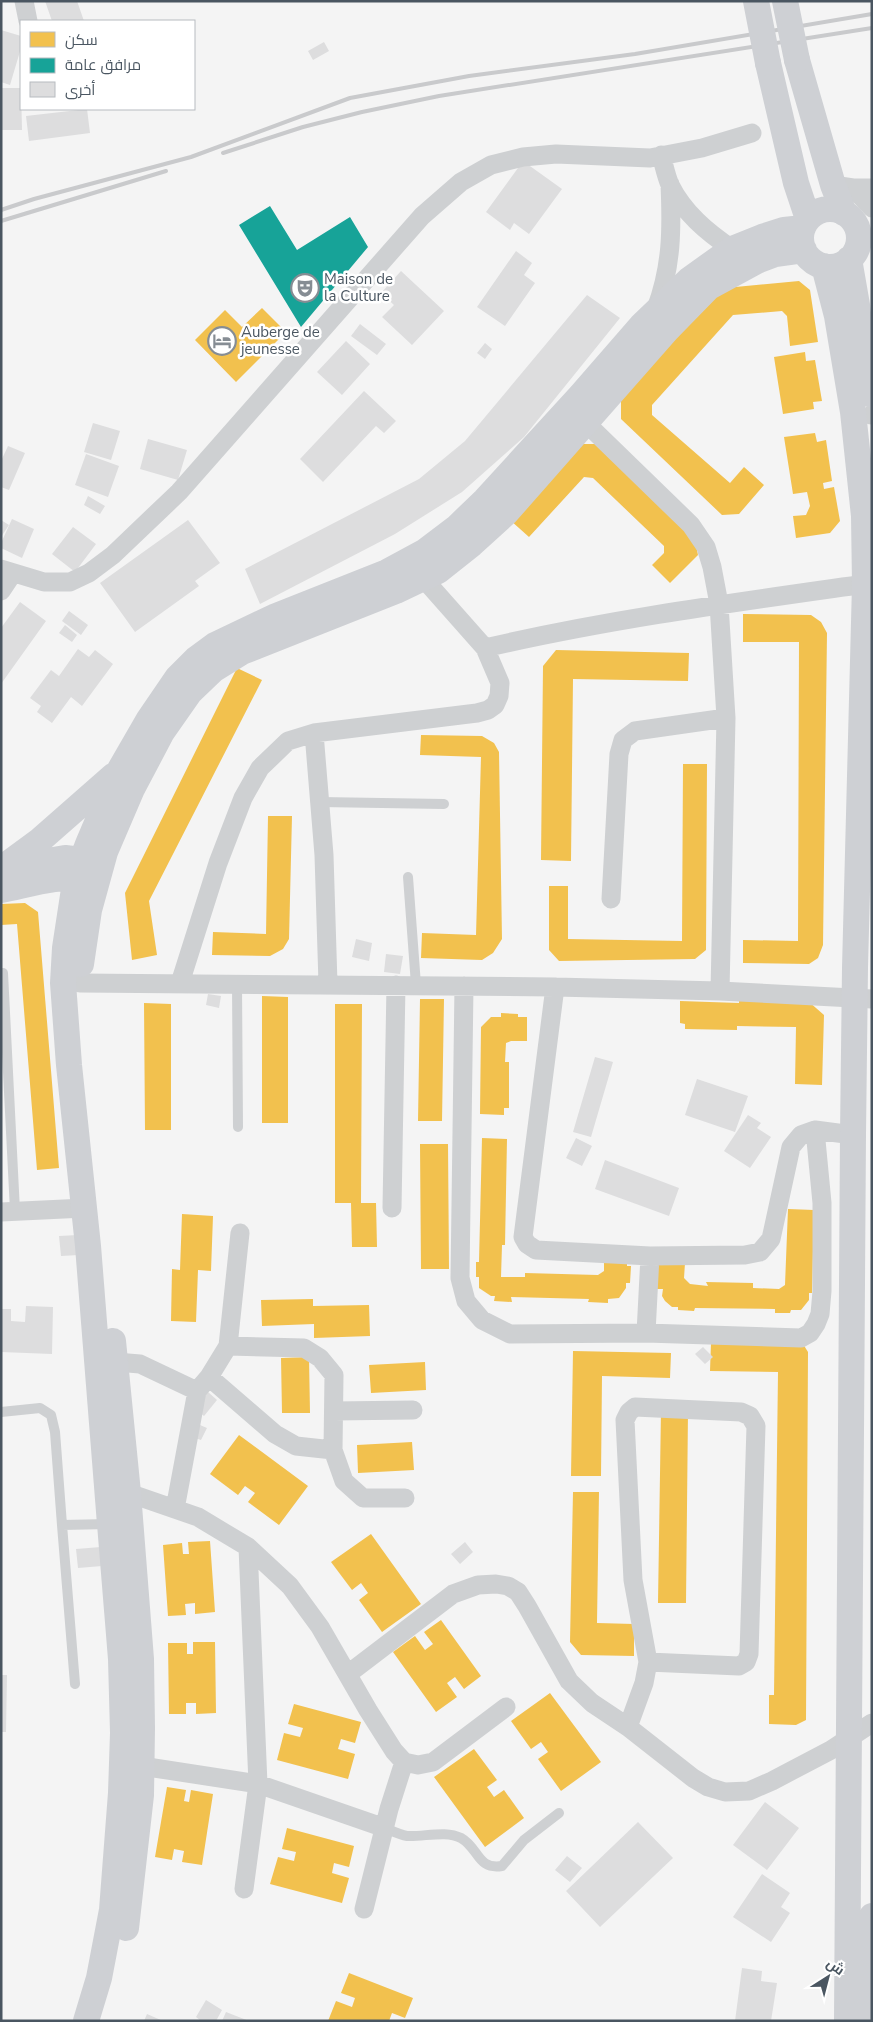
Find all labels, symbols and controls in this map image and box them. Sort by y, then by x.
legend [20,20,195,110]
text: سكن [65,30,98,50]
text: مرافق عامة [65,55,141,75]
text: أخرى [65,80,95,100]
place label: Maison de la Culture [324,269,393,306]
theatre icon: Maison de la Culture [290,273,320,303]
place label: Auberge de jeunesse [240,322,320,359]
hotel icon: Auberge de jeunesse [207,326,237,356]
north arrow [803,1952,853,2002]
text: ش [822,1954,848,1980]

